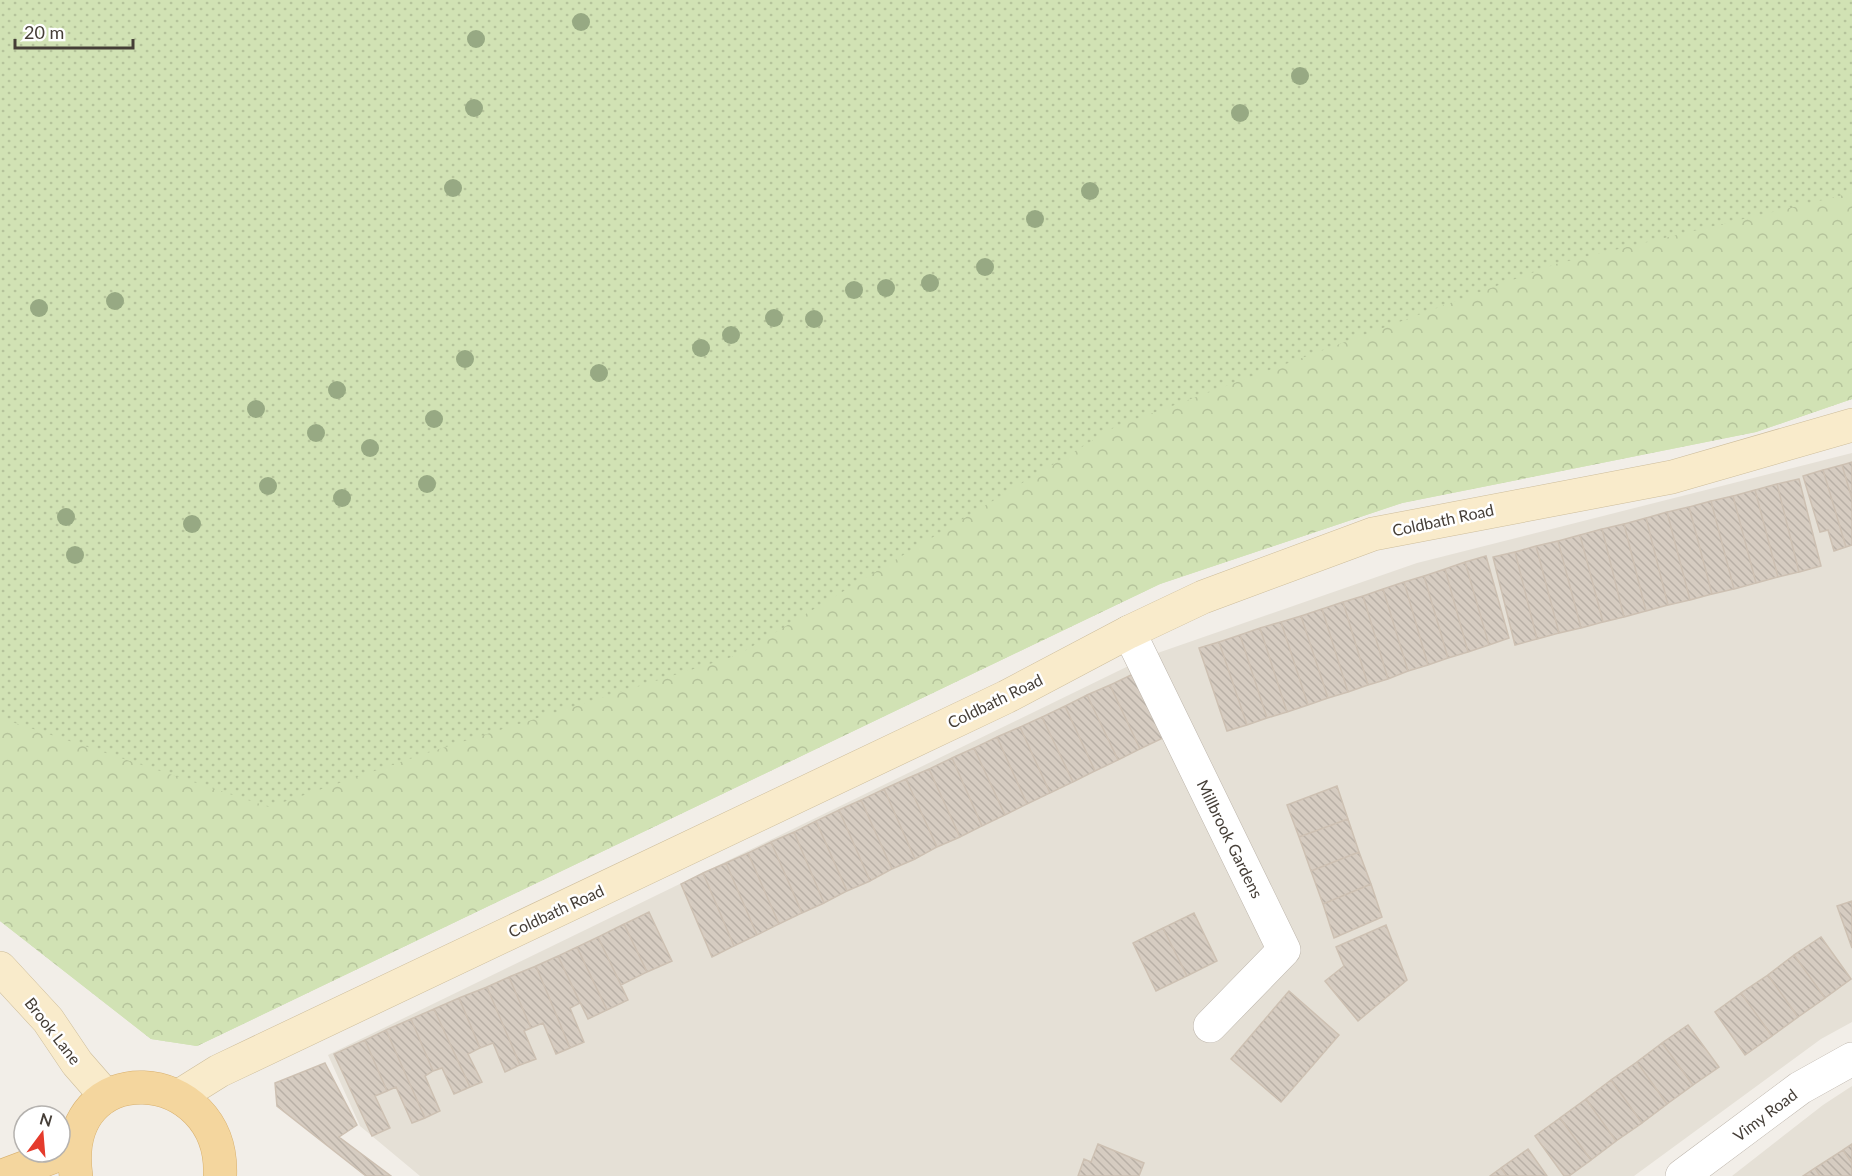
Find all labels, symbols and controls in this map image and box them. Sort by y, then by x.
scale bar [15,12,134,50]
text: 20 m [24,21,64,43]
street label: Coldbath Road [1390,499,1495,540]
street label: Coldbath Road [944,669,1045,732]
street label: Millbrook Gardens [1194,776,1267,901]
street label: Coldbath Road [505,880,607,941]
street label: Brook Lane [21,993,85,1068]
street label: Vimy Road [1729,1084,1800,1145]
north arrow [12,1104,72,1164]
text: N [38,1108,55,1130]

